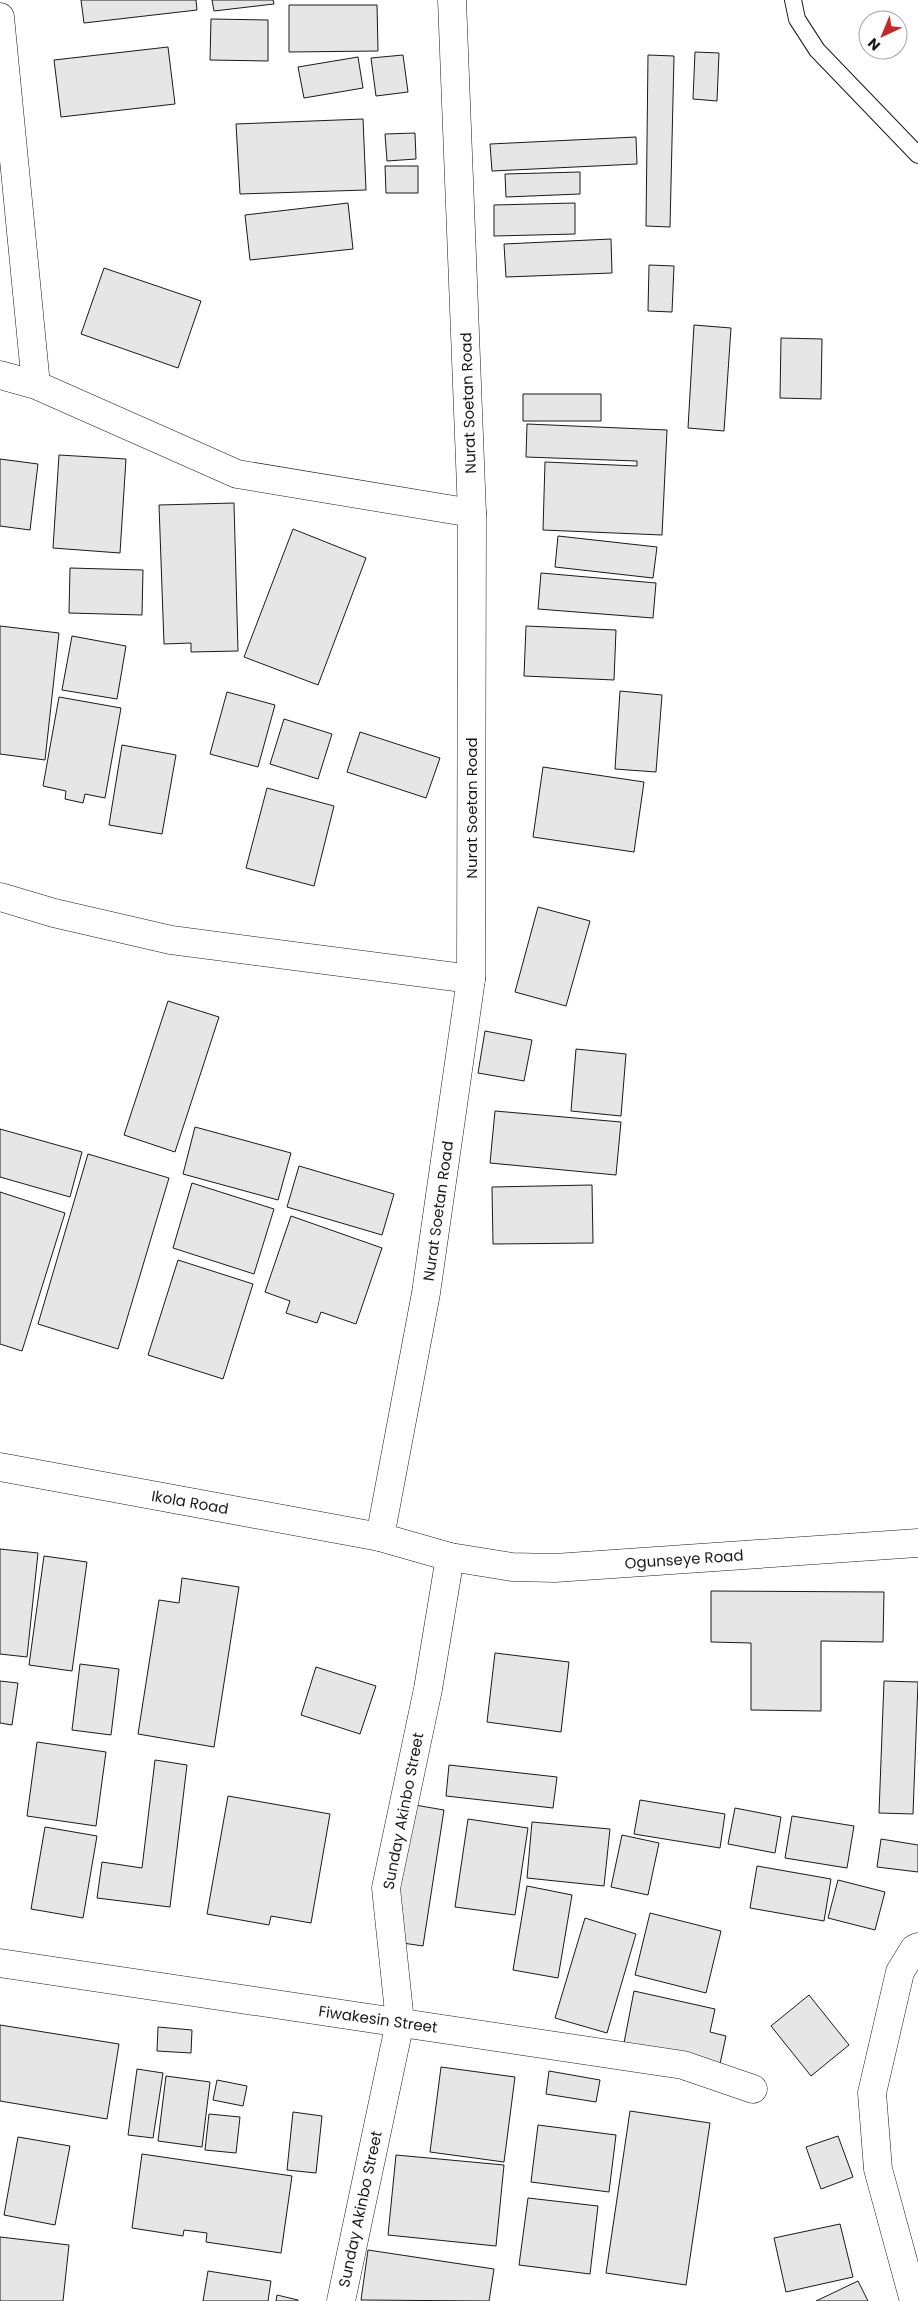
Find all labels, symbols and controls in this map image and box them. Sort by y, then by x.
north arrow [858,10,908,60]
text: N [863,34,885,55]
street label: Nurat Soetan Road [455,332,481,474]
street label: Nurat Soetan Road [461,737,482,879]
street label: Nurat Soetan Road [418,1140,458,1282]
street label: Ikola Road [150,1485,230,1519]
street label: Ogunseye Road [624,1544,744,1574]
street label: Sunday Akinbo Street [377,1731,429,1891]
street label: Fiwakesin Street [317,2000,439,2038]
street label: Sunday Akinbo Street [333,2129,387,2289]

